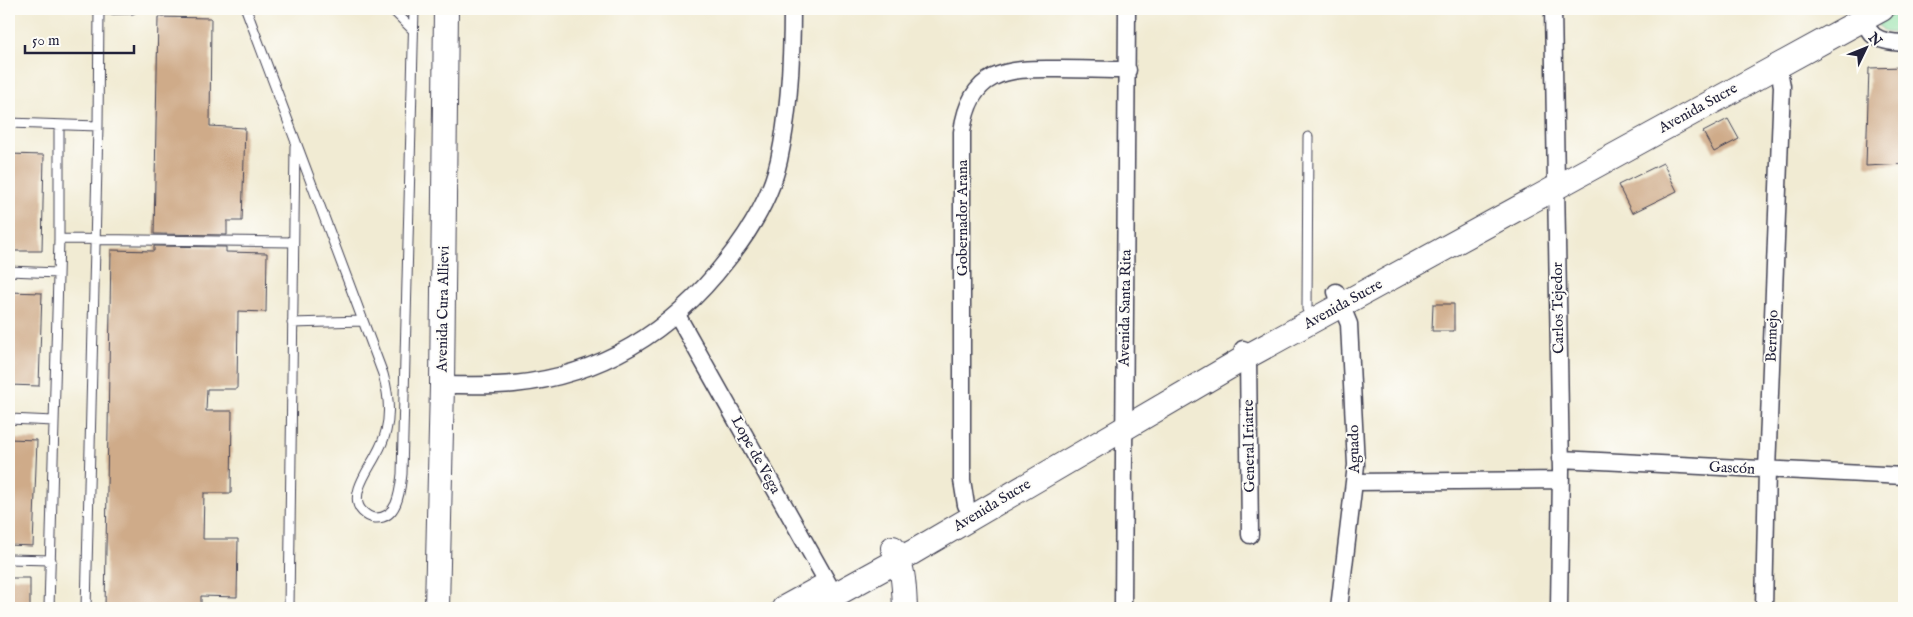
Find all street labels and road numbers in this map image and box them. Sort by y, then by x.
street label: Avenida Sucre [1654,78,1741,138]
street label: Gobernador Arana [953,159,972,276]
street label: Avenida Cura Allievi [432,246,454,373]
street label: Avenida Santa Rita [1114,249,1136,368]
street label: Carlos Tejedor [1548,261,1568,354]
street label: Avenida Sucre [1299,274,1386,334]
street label: Bermejo [1762,309,1782,363]
street label: General Iriarte [1239,399,1259,493]
street label: Lope de Vega [727,413,785,498]
street label: Aguado [1344,425,1364,474]
street label: Gascón [1708,457,1756,479]
street label: Avenida Sucre [949,474,1034,536]

